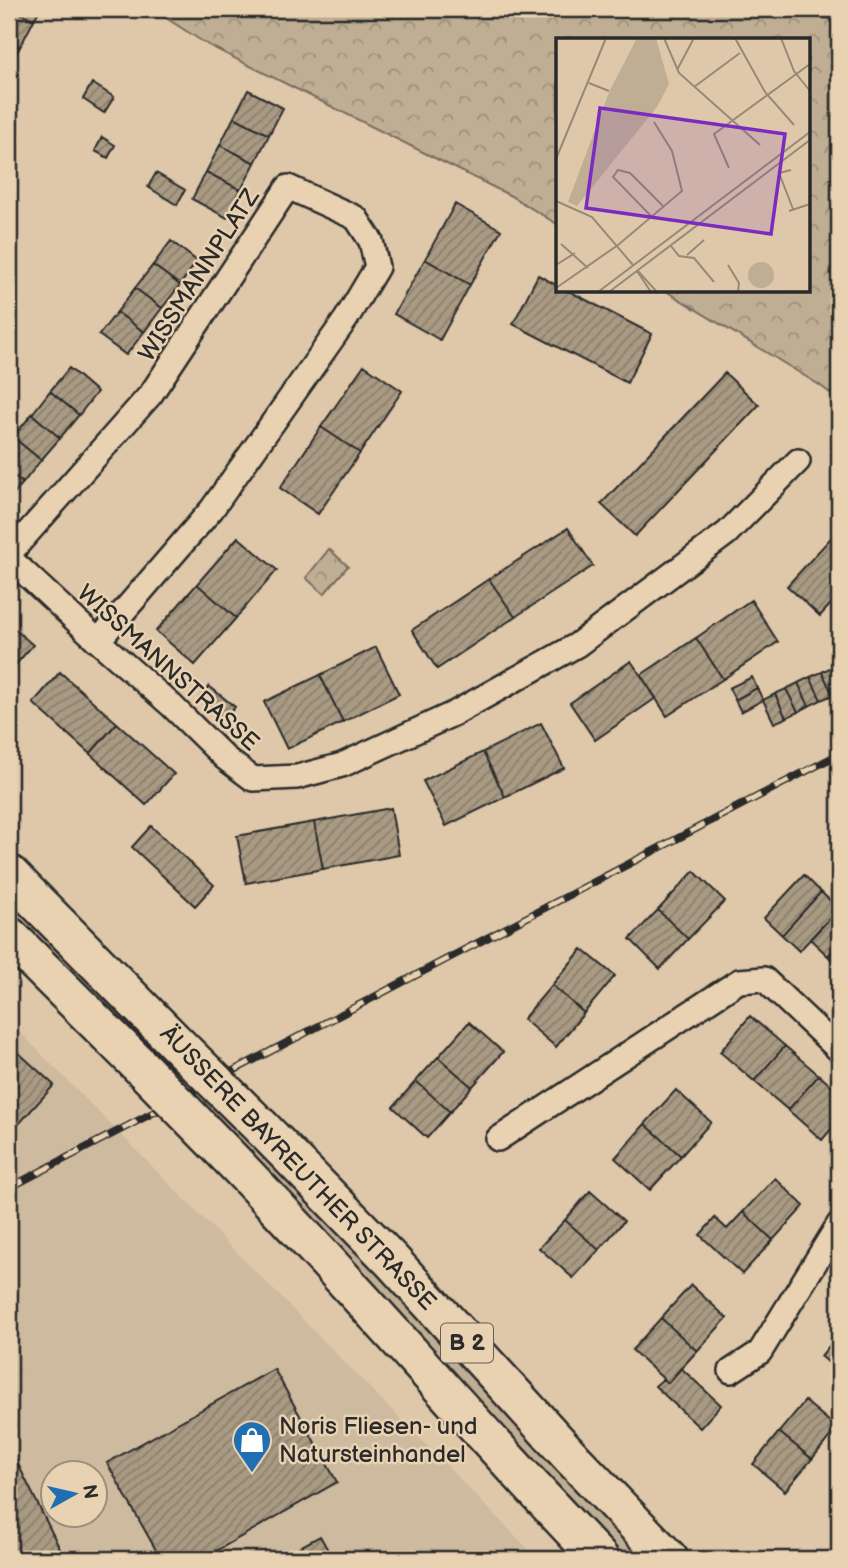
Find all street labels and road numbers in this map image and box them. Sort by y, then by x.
street label: WISSMANNPLATZ [132,183,266,367]
street label: WISSMANNSTRASSE [71,579,265,757]
street label: ÄUSSERE BAYREUTHER STRASSE [154,1019,442,1317]
road number: B 2 [441,1324,493,1362]

